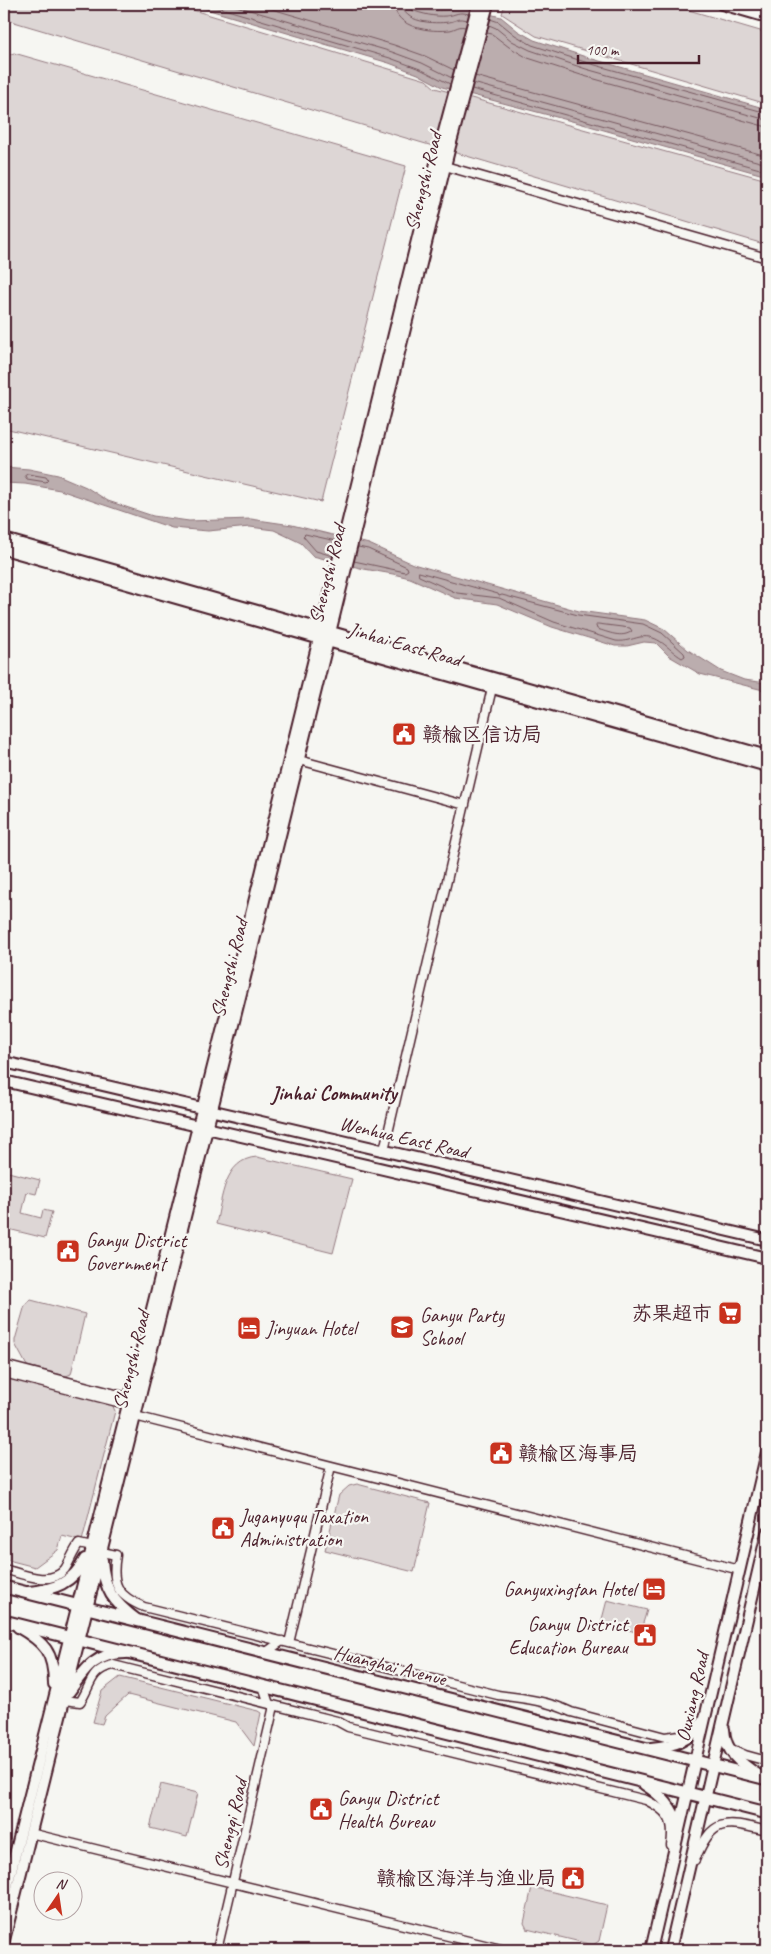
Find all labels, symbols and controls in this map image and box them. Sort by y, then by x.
scale bar [578,32,700,64]
text: 100 m [586,41,620,60]
street label: Shengshi Road [399,126,449,233]
street label: Shengshi Road [303,519,353,626]
street label: Jinhai East Road [345,616,467,673]
public building icon: 赣榆区信访局 [391,721,417,747]
place label: 赣榆区信访局 [422,722,542,747]
street label: Shengshi Road [205,913,255,1020]
district label: Jinhai Community [269,1080,398,1106]
street label: Wenhua East Road [337,1111,474,1165]
place label: Ganyu District Government [86,1228,189,1276]
public building icon: Ganyu District Government [55,1238,81,1264]
supermarket icon: 苏果超市 [717,1300,743,1326]
place label: 苏果超市 [632,1301,712,1326]
place label: Ganyu Party School [420,1303,505,1351]
street label: Shengshi Road [107,1305,157,1412]
school or university icon: Ganyu Party School [389,1314,415,1340]
hotel icon: Jinyuan Hotel [236,1315,262,1341]
place label: Jinyuan Hotel [265,1316,360,1341]
public building icon: 赣榆区海事局 [488,1440,514,1466]
place label: 赣榆区海事局 [518,1441,638,1466]
place label: Juganyuqu Taxation Administration [239,1504,369,1552]
public building icon: Juganyuqu Taxation Administration [210,1515,236,1541]
hotel icon: Ganyuxingtan Hotel [641,1576,667,1602]
place label: Ganyuxingtan Hotel [504,1577,640,1602]
place label: Ganyu District Education Bureau [508,1612,630,1660]
public building icon: Ganyu District Education Bureau [632,1622,658,1648]
street label: Huanghai Avenue [331,1639,450,1692]
street label: Ouxiang Road [670,1647,716,1744]
street label: Shengqi Road [208,1773,254,1872]
place label: Ganyu District Health Bureau [338,1786,441,1834]
public building icon: Ganyu District Health Bureau [308,1796,334,1822]
public building icon: 赣榆区海洋与渔业局 [560,1865,586,1891]
place label: 赣榆区海洋与渔业局 [376,1866,556,1891]
north arrow [32,1872,82,1922]
text: N [55,1875,69,1894]

